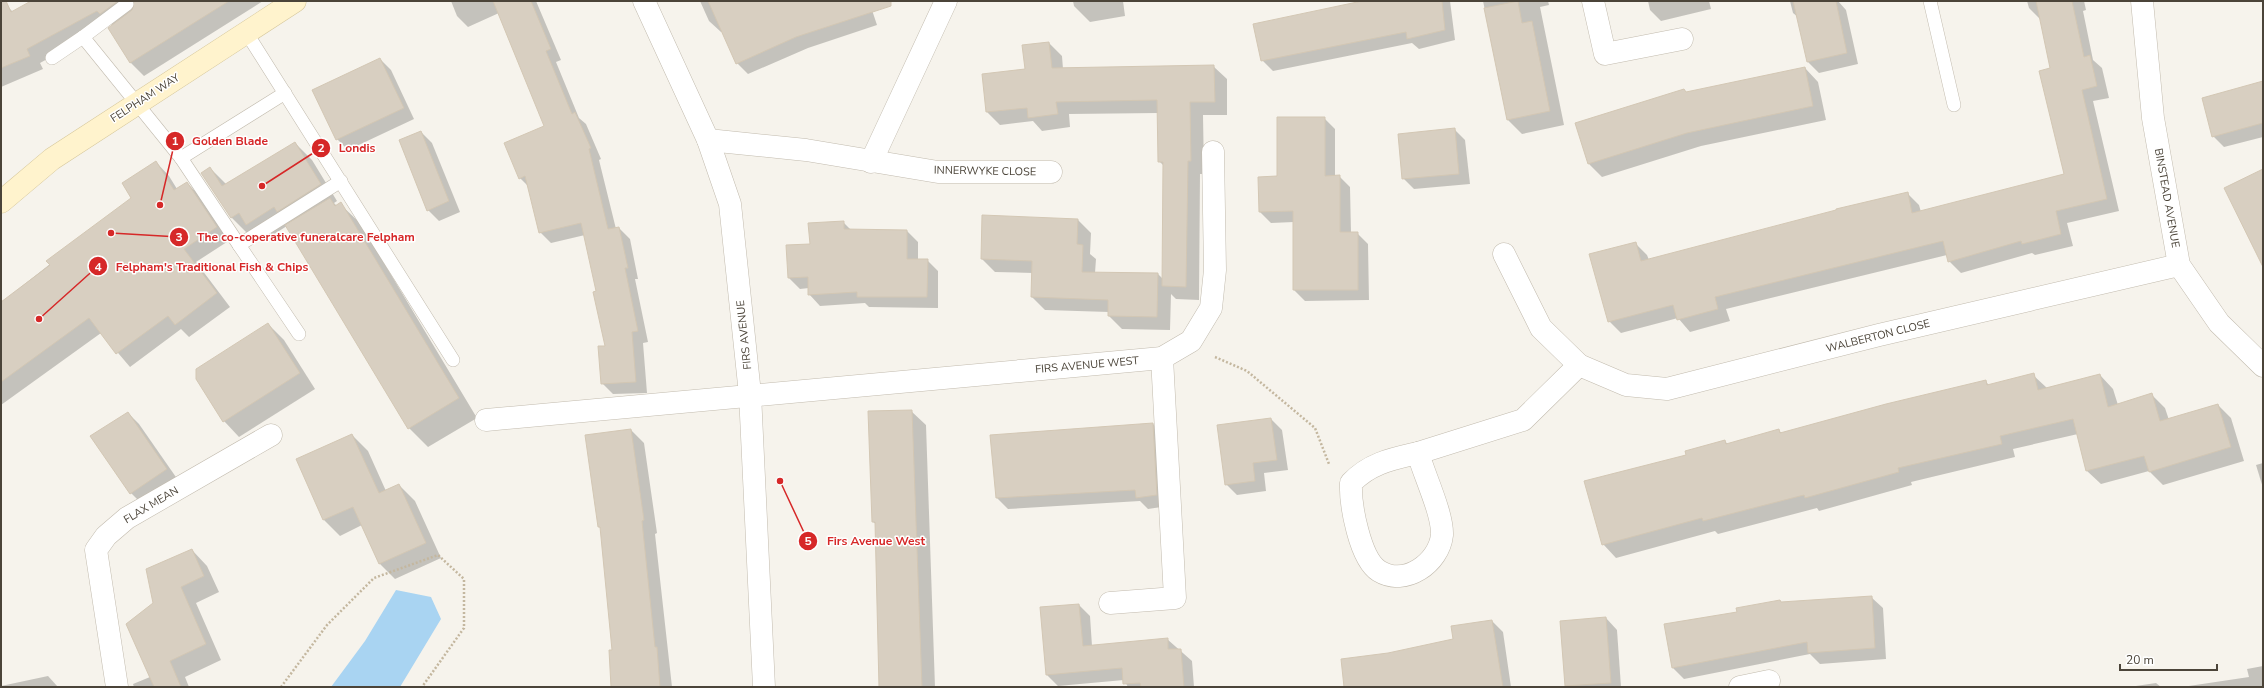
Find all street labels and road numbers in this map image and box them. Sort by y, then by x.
street label: FELPHAM WAY [108,70,183,126]
street label: BINSTEAD AVENUE [2151,147,2183,249]
street label: INNERWYKE CLOSE [934,163,1036,179]
street label: FIRS AVENUE [733,300,755,370]
street label: WALBERTON CLOSE [1824,316,1932,356]
street label: FIRS AVENUE WEST [1034,353,1140,377]
street label: FLAX MEAN [121,483,181,527]

